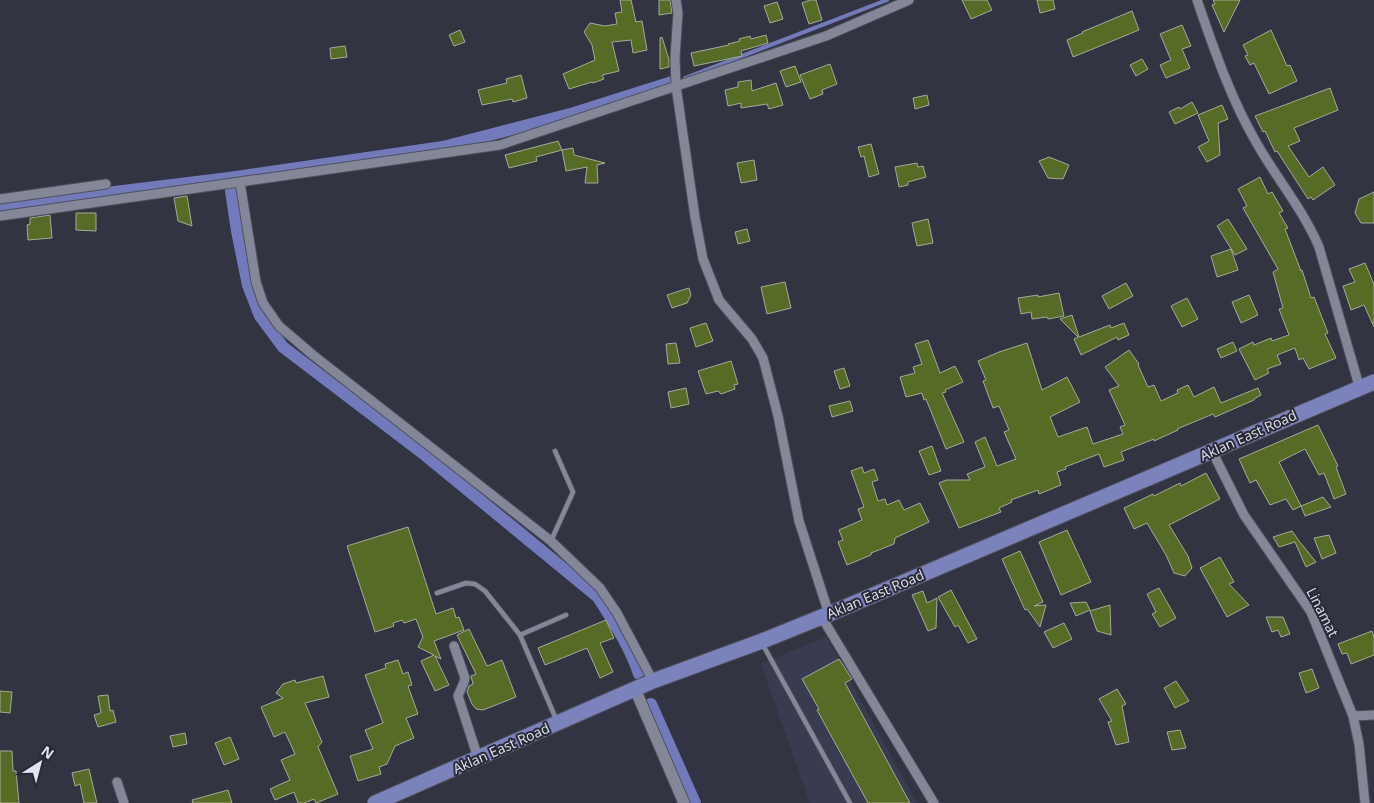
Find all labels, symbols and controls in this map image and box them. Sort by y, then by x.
street label: Aklan East Road [1197,405,1299,465]
street label: Aklan East Road [823,565,927,623]
street label: Linamat [1303,584,1343,640]
street label: Aklan East Road [450,718,552,778]
north arrow [15,738,65,788]
text: N [38,741,58,763]

